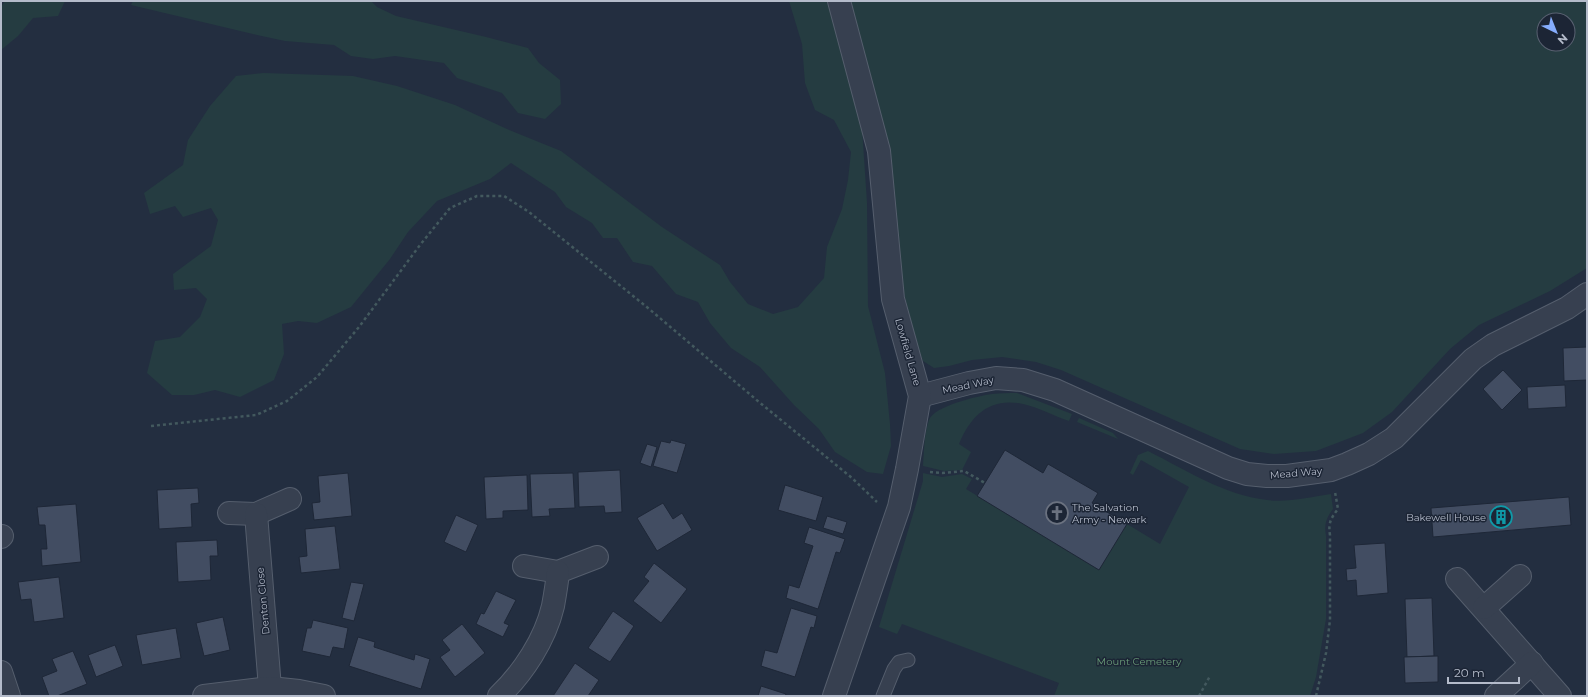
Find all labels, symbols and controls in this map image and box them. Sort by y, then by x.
north arrow [1536,12,1576,52]
text: N [1555,31,1571,47]
street label: Lowfield Lane [892,317,924,387]
street label: Mead Way [941,373,996,397]
street label: Mead Way [1269,464,1323,482]
church icon: The Salvation Army - Newark [1044,500,1070,526]
place label: The Salvation Army - Newark [1072,501,1146,526]
building icon: Bakewell House [1488,504,1514,530]
place label: Bakewell House [1406,511,1486,524]
street label: Denton Close [254,567,272,635]
park label: Mount Cemetery [1097,655,1182,668]
scale bar [1448,659,1519,685]
text: 20 m [1454,665,1485,680]

